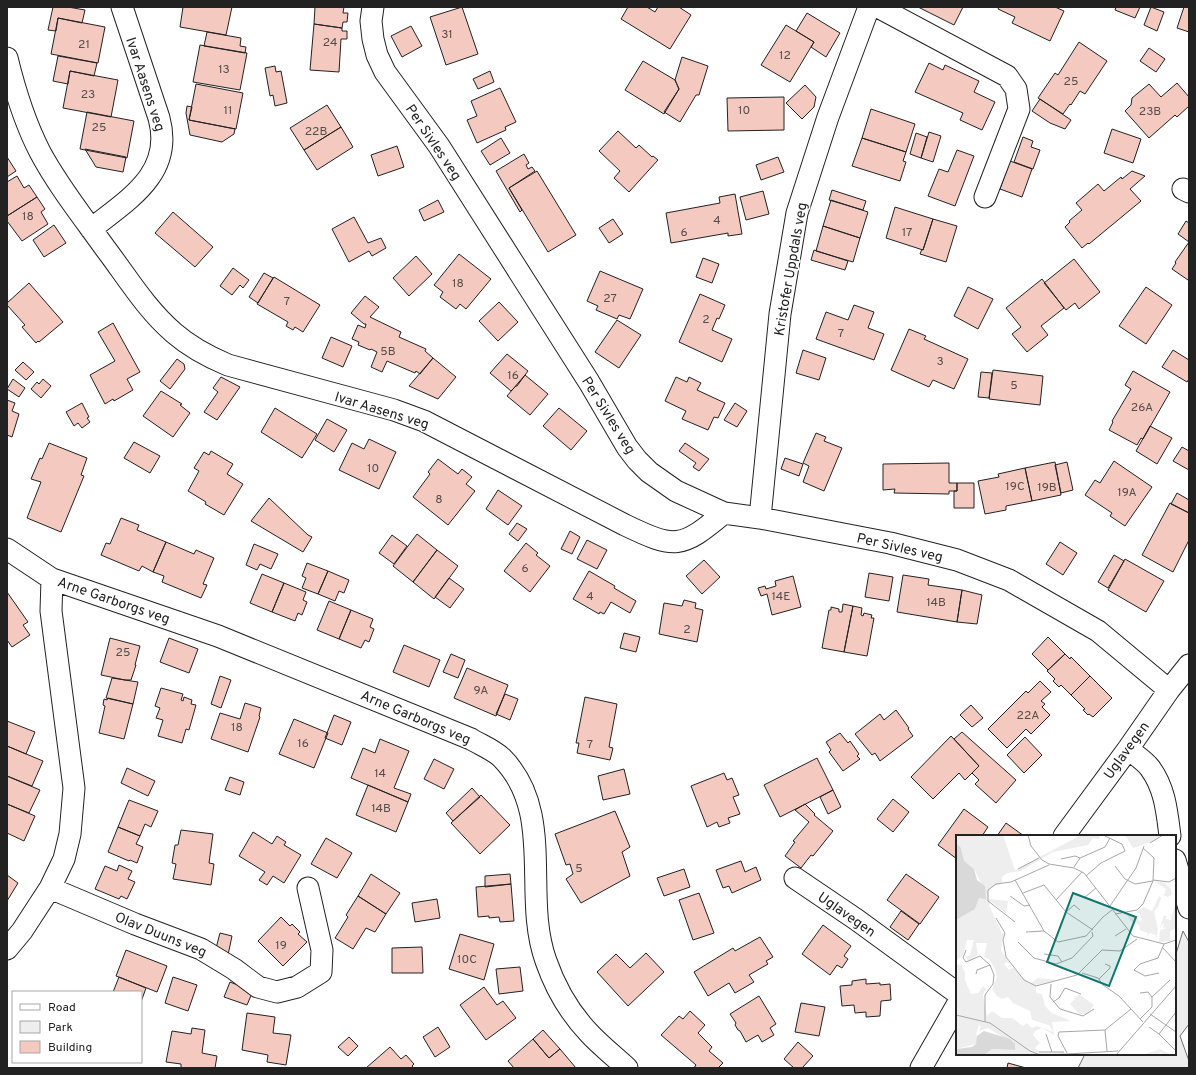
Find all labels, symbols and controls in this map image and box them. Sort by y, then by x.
house number: 31 [441,27,453,43]
street label: Ivar Aasens veg [121,35,168,134]
house number: 24 [323,35,337,51]
house number: 21 [78,37,90,53]
house number: 12 [779,48,791,64]
house number: 13 [218,62,230,78]
house number: 25 [1064,74,1078,90]
house number: 23 [81,87,95,103]
street label: Per Sivles veg [401,102,464,184]
house number: 11 [224,103,232,119]
house number: 10 [738,103,750,119]
house number: 23B [1139,104,1161,120]
house number: 25 [92,120,106,136]
house number: 22B [305,124,327,140]
street label: Kristofer Uppdals veg [771,201,812,337]
house number: 18 [22,209,34,225]
house number: 4 [713,213,721,229]
house number: 6 [680,225,688,241]
house number: 17 [902,225,912,241]
house number: 18 [452,276,464,292]
house number: 27 [603,291,617,307]
house number: 7 [284,294,290,310]
house number: 2 [702,312,710,328]
house number: 7 [838,326,844,342]
house number: 5B [380,344,396,360]
house number: 3 [936,354,944,370]
house number: 16 [507,368,519,384]
street label: Per Sivles veg [577,374,638,458]
house number: 5 [1010,378,1018,394]
street label: Ivar Aasens veg [332,389,431,434]
house number: 26A [1131,400,1153,416]
house number: 10 [367,461,379,477]
house number: 19C [1005,479,1025,495]
house number: 19B [1037,480,1057,496]
house number: 19A [1117,485,1137,501]
house number: 8 [435,492,443,508]
street label: Per Sivles veg [855,530,944,567]
house number: 6 [521,561,529,577]
street label: Arne Garborgs veg [55,574,172,629]
house number: 4 [586,589,594,605]
house number: 14E [772,589,790,605]
house number: 14B [926,595,946,611]
house number: 2 [683,622,691,638]
house number: 25 [116,645,130,661]
house number: 9A [474,683,488,699]
street label: Arne Garborgs veg [358,688,473,749]
house number: 22A [1017,708,1039,724]
street label: Uglavegen [1101,719,1154,783]
house number: 18 [231,720,243,736]
house number: 16 [297,736,309,752]
house number: 7 [587,737,593,753]
house number: 14 [374,766,386,782]
house number: 14B [371,801,391,817]
inset map [956,835,1176,1055]
house number: 5 [575,861,583,877]
street label: Uglavegen [814,889,878,941]
street label: Olav Duuns veg [112,909,209,962]
house number: 19 [275,938,287,954]
house number: 10C [457,952,477,968]
legend [12,991,142,1063]
text: Road [48,1000,76,1016]
text: Park [48,1020,73,1036]
text: Building [48,1040,92,1056]

